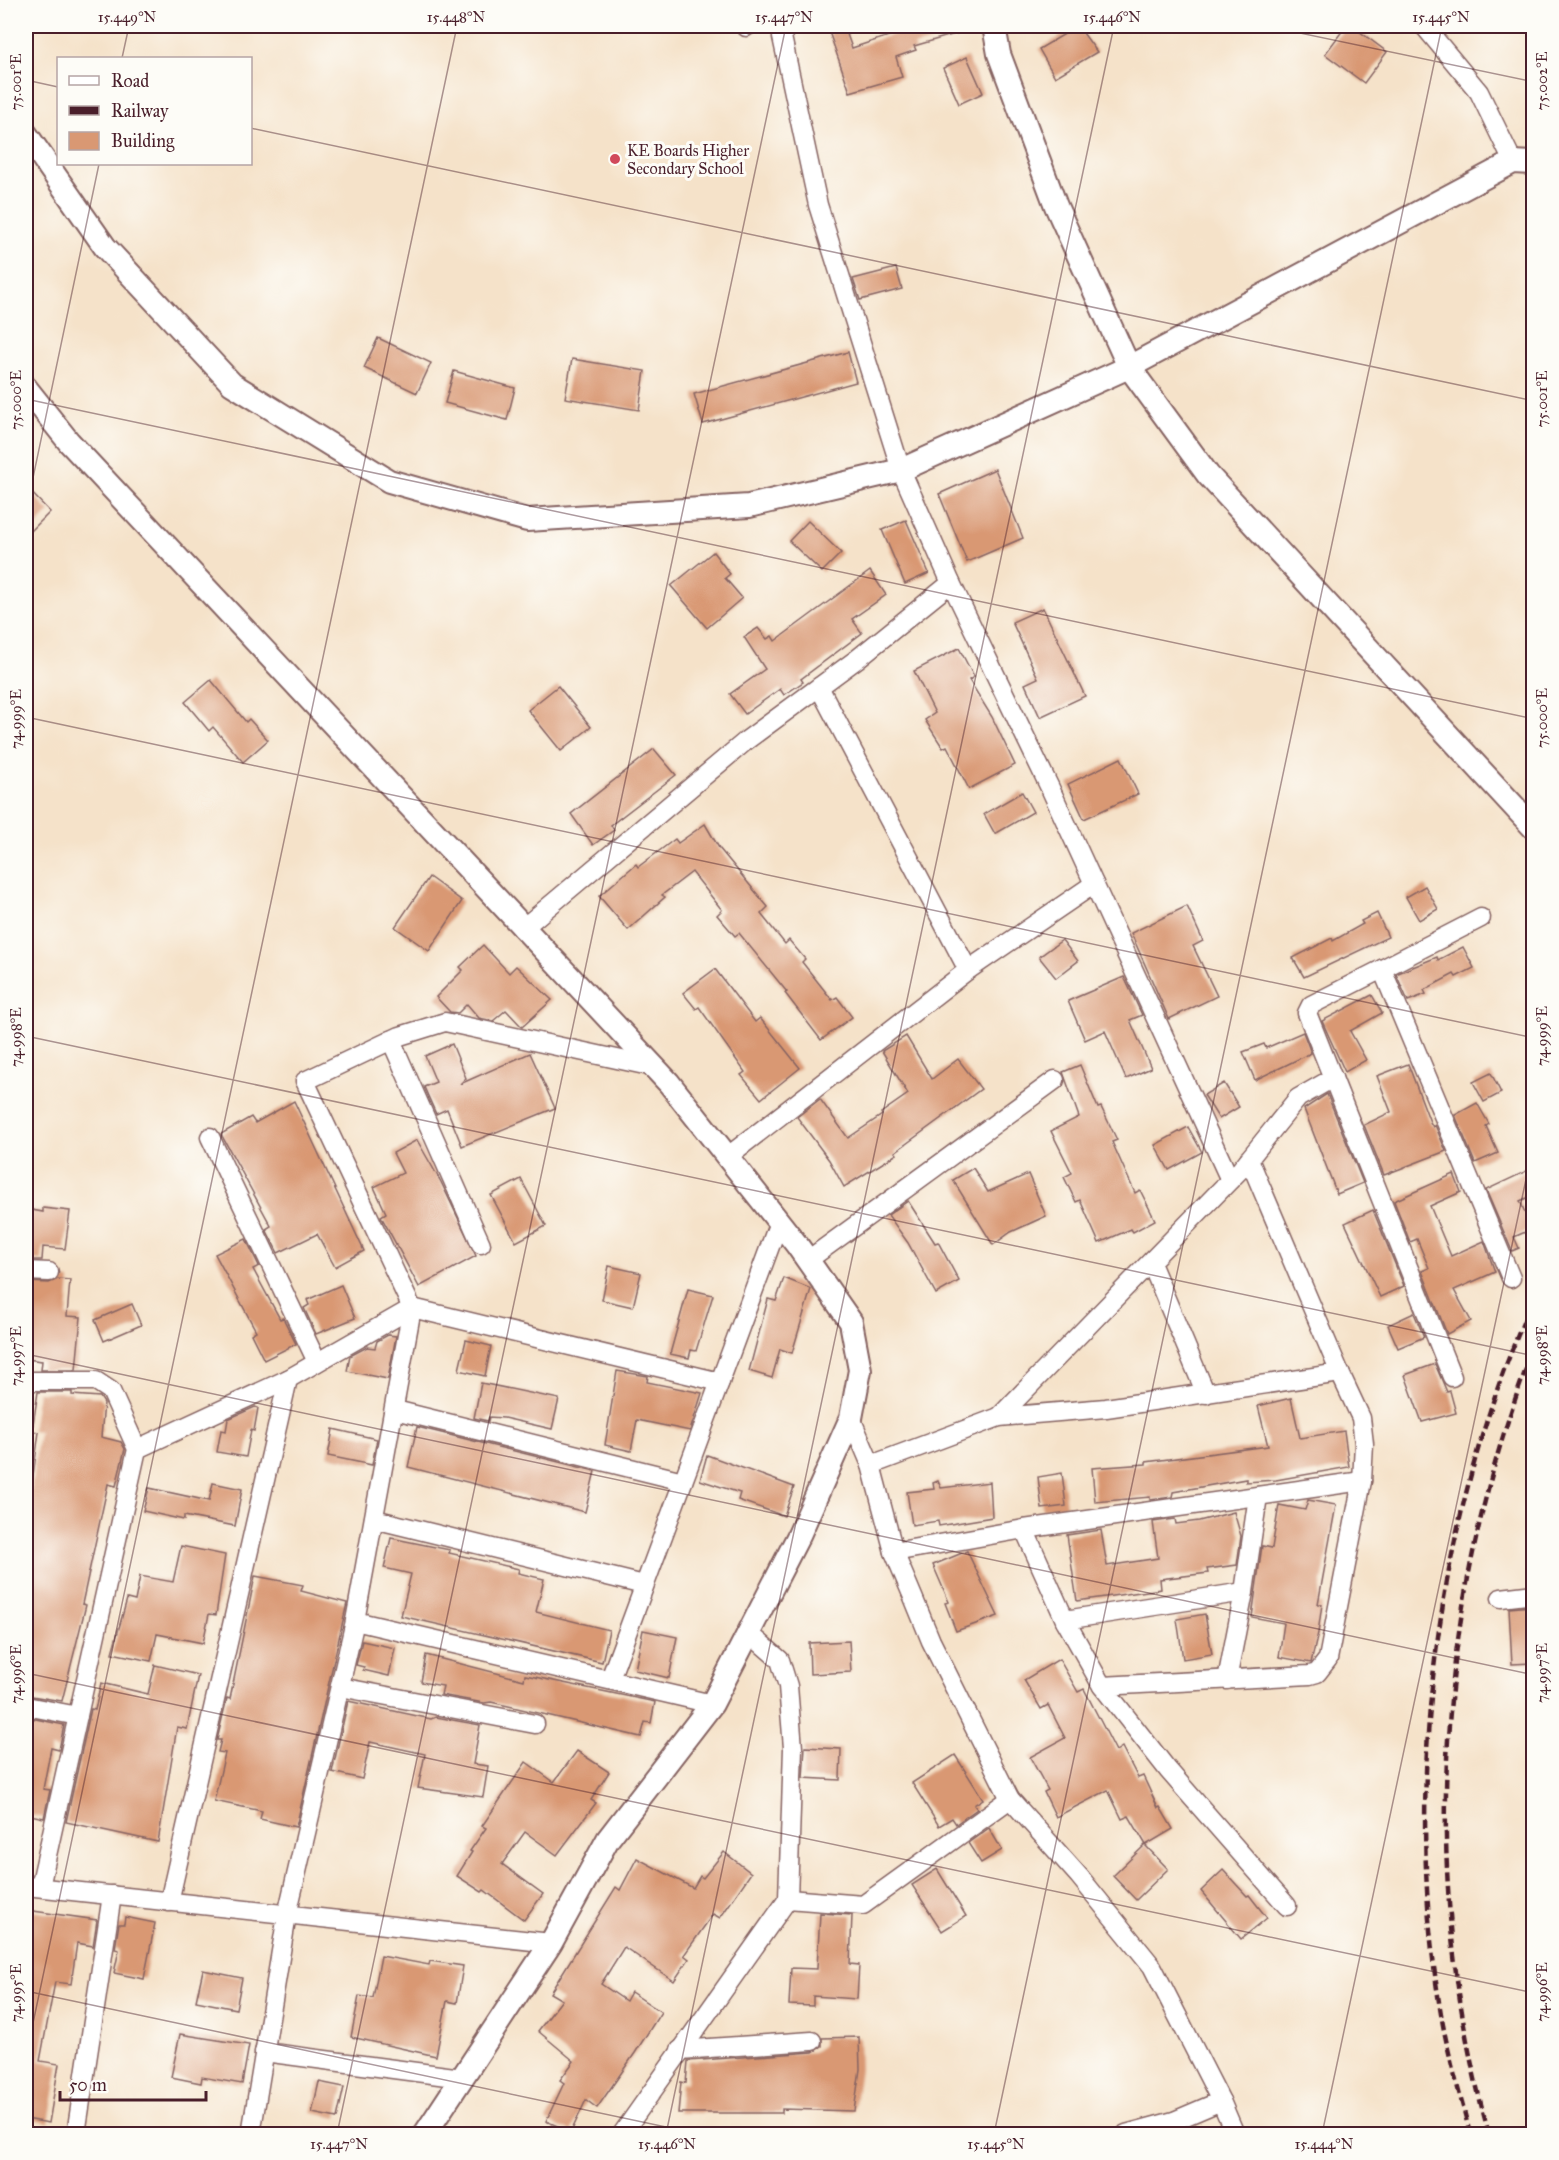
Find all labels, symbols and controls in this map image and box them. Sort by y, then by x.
text: 15.449°N [98,8,157,26]
text: 15.448°N [427,8,486,26]
text: 15.447°N [755,8,813,26]
text: 15.446°N [1083,8,1141,26]
text: 15.445°N [1412,8,1470,26]
text: 75.002°E [1533,51,1551,110]
text: 75.001°E [7,53,25,111]
legend [57,57,252,165]
text: Road [111,70,149,92]
text: Railway [111,100,169,122]
text: Building [111,130,175,153]
place label: KE Boards Higher Secondary School [627,141,749,178]
marker: KE Boards Higher Secondary School [608,152,622,166]
text: 75.000°E [7,370,25,430]
text: 75.001°E [1533,370,1551,428]
text: 75.000°E [1533,688,1551,748]
text: 74.999°E [7,689,25,749]
text: 74.999°E [1533,1006,1551,1066]
text: 74.998°E [7,1007,25,1067]
text: 74.998°E [1533,1325,1551,1385]
text: 74.997°E [7,1326,25,1386]
text: 74.997°E [1533,1643,1551,1703]
text: 74.996°E [7,1644,25,1704]
text: 74.996°E [1533,1962,1551,2022]
text: 74.995°E [7,1963,25,2022]
scale bar [60,2064,206,2102]
text: 50 m [69,2074,107,2096]
text: 15.447°N [310,2135,368,2153]
text: 15.446°N [638,2135,696,2153]
text: 15.445°N [967,2135,1025,2153]
text: 15.444°N [1295,2135,1354,2153]

